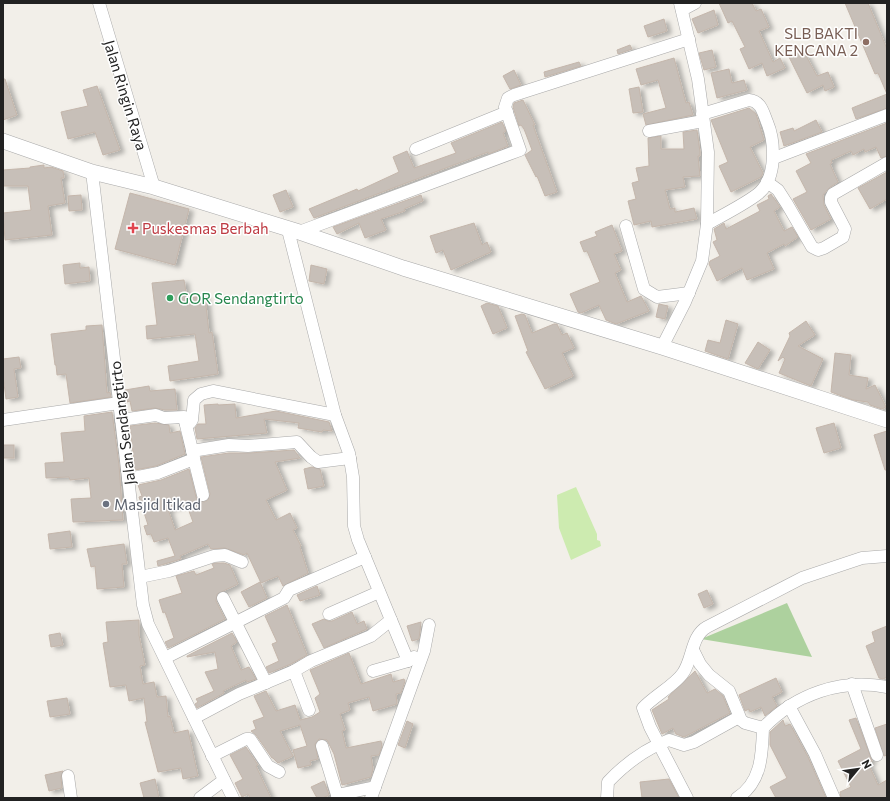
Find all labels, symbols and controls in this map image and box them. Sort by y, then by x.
place label: SLB BAKTI KENCANA 2 [774,24,858,59]
marker: SLB BAKTI KENCANA 2 [861,37,871,47]
street label: Jalan Ringin Raya [101,38,151,152]
place label: Puskesmas Berbah [142,219,269,237]
marker: Puskesmas Berbah [127,222,139,234]
place label: GOR Sendangtirto [178,289,304,307]
marker: GOR Sendangtirto [165,293,175,303]
street label: Jalan Sendangtirto [105,360,139,486]
place label: Masjid Itikad [114,495,201,513]
marker: Masjid Itikad [101,499,111,509]
north arrow [838,749,878,789]
text: N [859,757,875,771]

